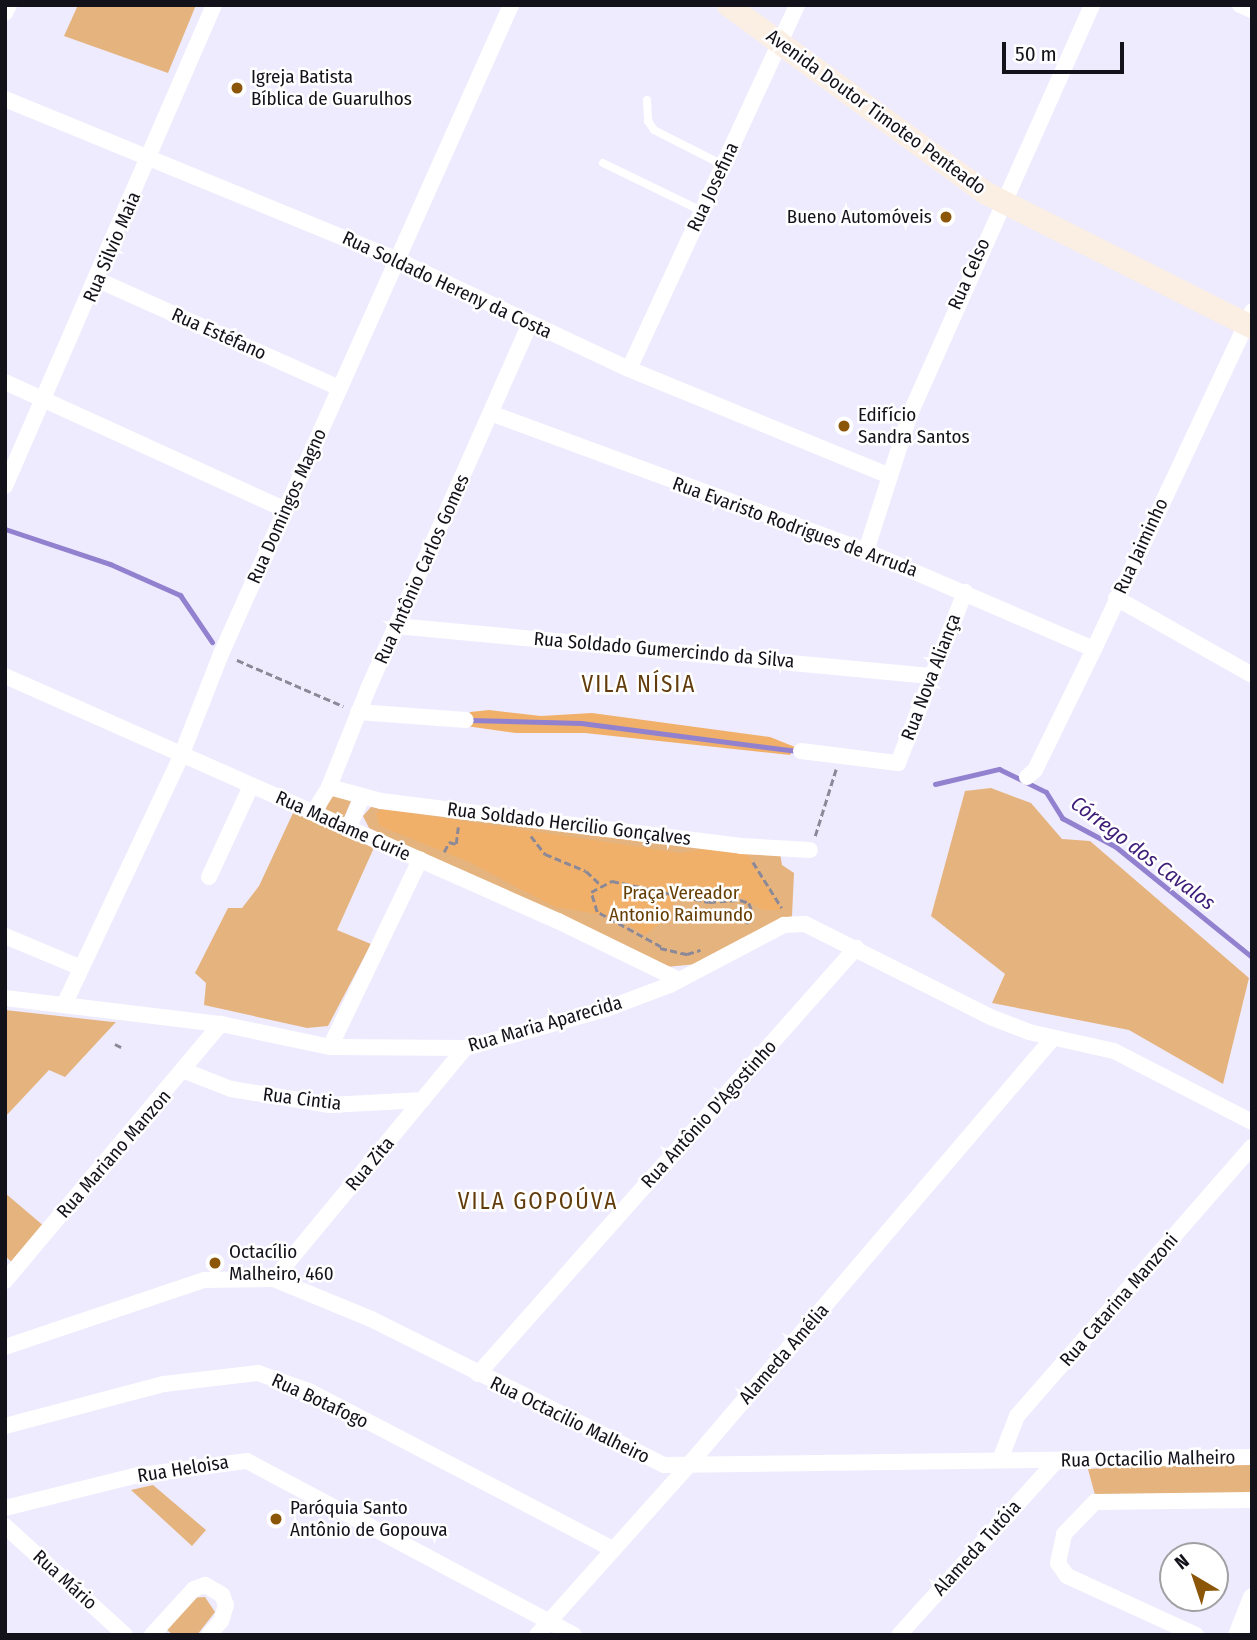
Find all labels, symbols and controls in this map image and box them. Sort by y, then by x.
street label: Avenida Doutor Timoteo Penteado [762,25,990,199]
scale bar [1005,28,1128,72]
text: 50 m [1015,41,1057,67]
place label: Igreja Batista Bíblica de Guarulhos [251,66,412,110]
marker: Igreja Batista Bíblica de Guarulhos [229,80,245,96]
street label: Rua Josefina [682,139,744,235]
street label: Rua Silvio Maia [79,188,145,306]
place label: Bueno Automóveis [787,206,932,228]
marker: Bueno Automóveis [938,209,954,225]
street label: Rua Soldado Hereny da Costa [339,226,555,344]
street label: Rua Celso [943,235,995,313]
street label: Rua Estéfano [168,303,270,365]
place label: Edifício Sandra Santos [858,404,970,448]
marker: Edifício Sandra Santos [836,418,852,434]
street label: Rua Domingos Magno [243,425,331,587]
street label: Rua Antônio Carlos Gomes [370,471,474,667]
street label: Rua Evaristo Rodrigues de Arruda [669,472,921,582]
street label: Rua Jaiminho [1109,495,1173,597]
street label: Rua Nova Aliança [896,610,966,744]
street label: Rua Soldado Gumercindo da Silva [533,627,795,673]
district label: VILA NÍSIA [583,670,695,698]
street label: Rua Madame Curie [272,786,414,866]
water label: Córrego dos Cavalos [1066,791,1220,915]
street label: Rua Soldado Hercilio Gonçalves [446,798,692,850]
park label: Praça Vereador Antonio Raimundo [609,882,753,926]
street label: Rua Maria Aparecida [465,991,625,1057]
street label: Rua Antônio D'Agostinho [637,1035,781,1193]
street label: Rua Cintia [261,1083,343,1115]
street label: Rua Mariano Manzon [52,1085,176,1223]
street label: Rua Zita [341,1132,399,1196]
district label: VILA GOPOÚVA [459,1187,617,1215]
street label: Rua Catarina Manzoni [1055,1229,1183,1371]
place label: Octacílio Malheiro, 460 [229,1241,334,1285]
marker: Octacílio Malheiro, 460 [207,1255,223,1271]
street label: Alameda Amélia [734,1299,834,1409]
street label: Rua Botafogo [268,1369,372,1433]
street label: Rua Octacilio Malheiro [487,1371,653,1469]
street label: Rua Octacilio Malheiro [1060,1446,1236,1472]
street label: Rua Heloisa [136,1451,230,1487]
street label: Alameda Tutóia [928,1496,1026,1600]
place label: Paróquia Santo Antônio de Gopouva [290,1497,448,1541]
marker: Paróquia Santo Antônio de Gopouva [268,1511,284,1527]
north arrow [1159,1542,1229,1612]
street label: Rua Mário [28,1545,102,1615]
text: N [1170,1549,1193,1574]

